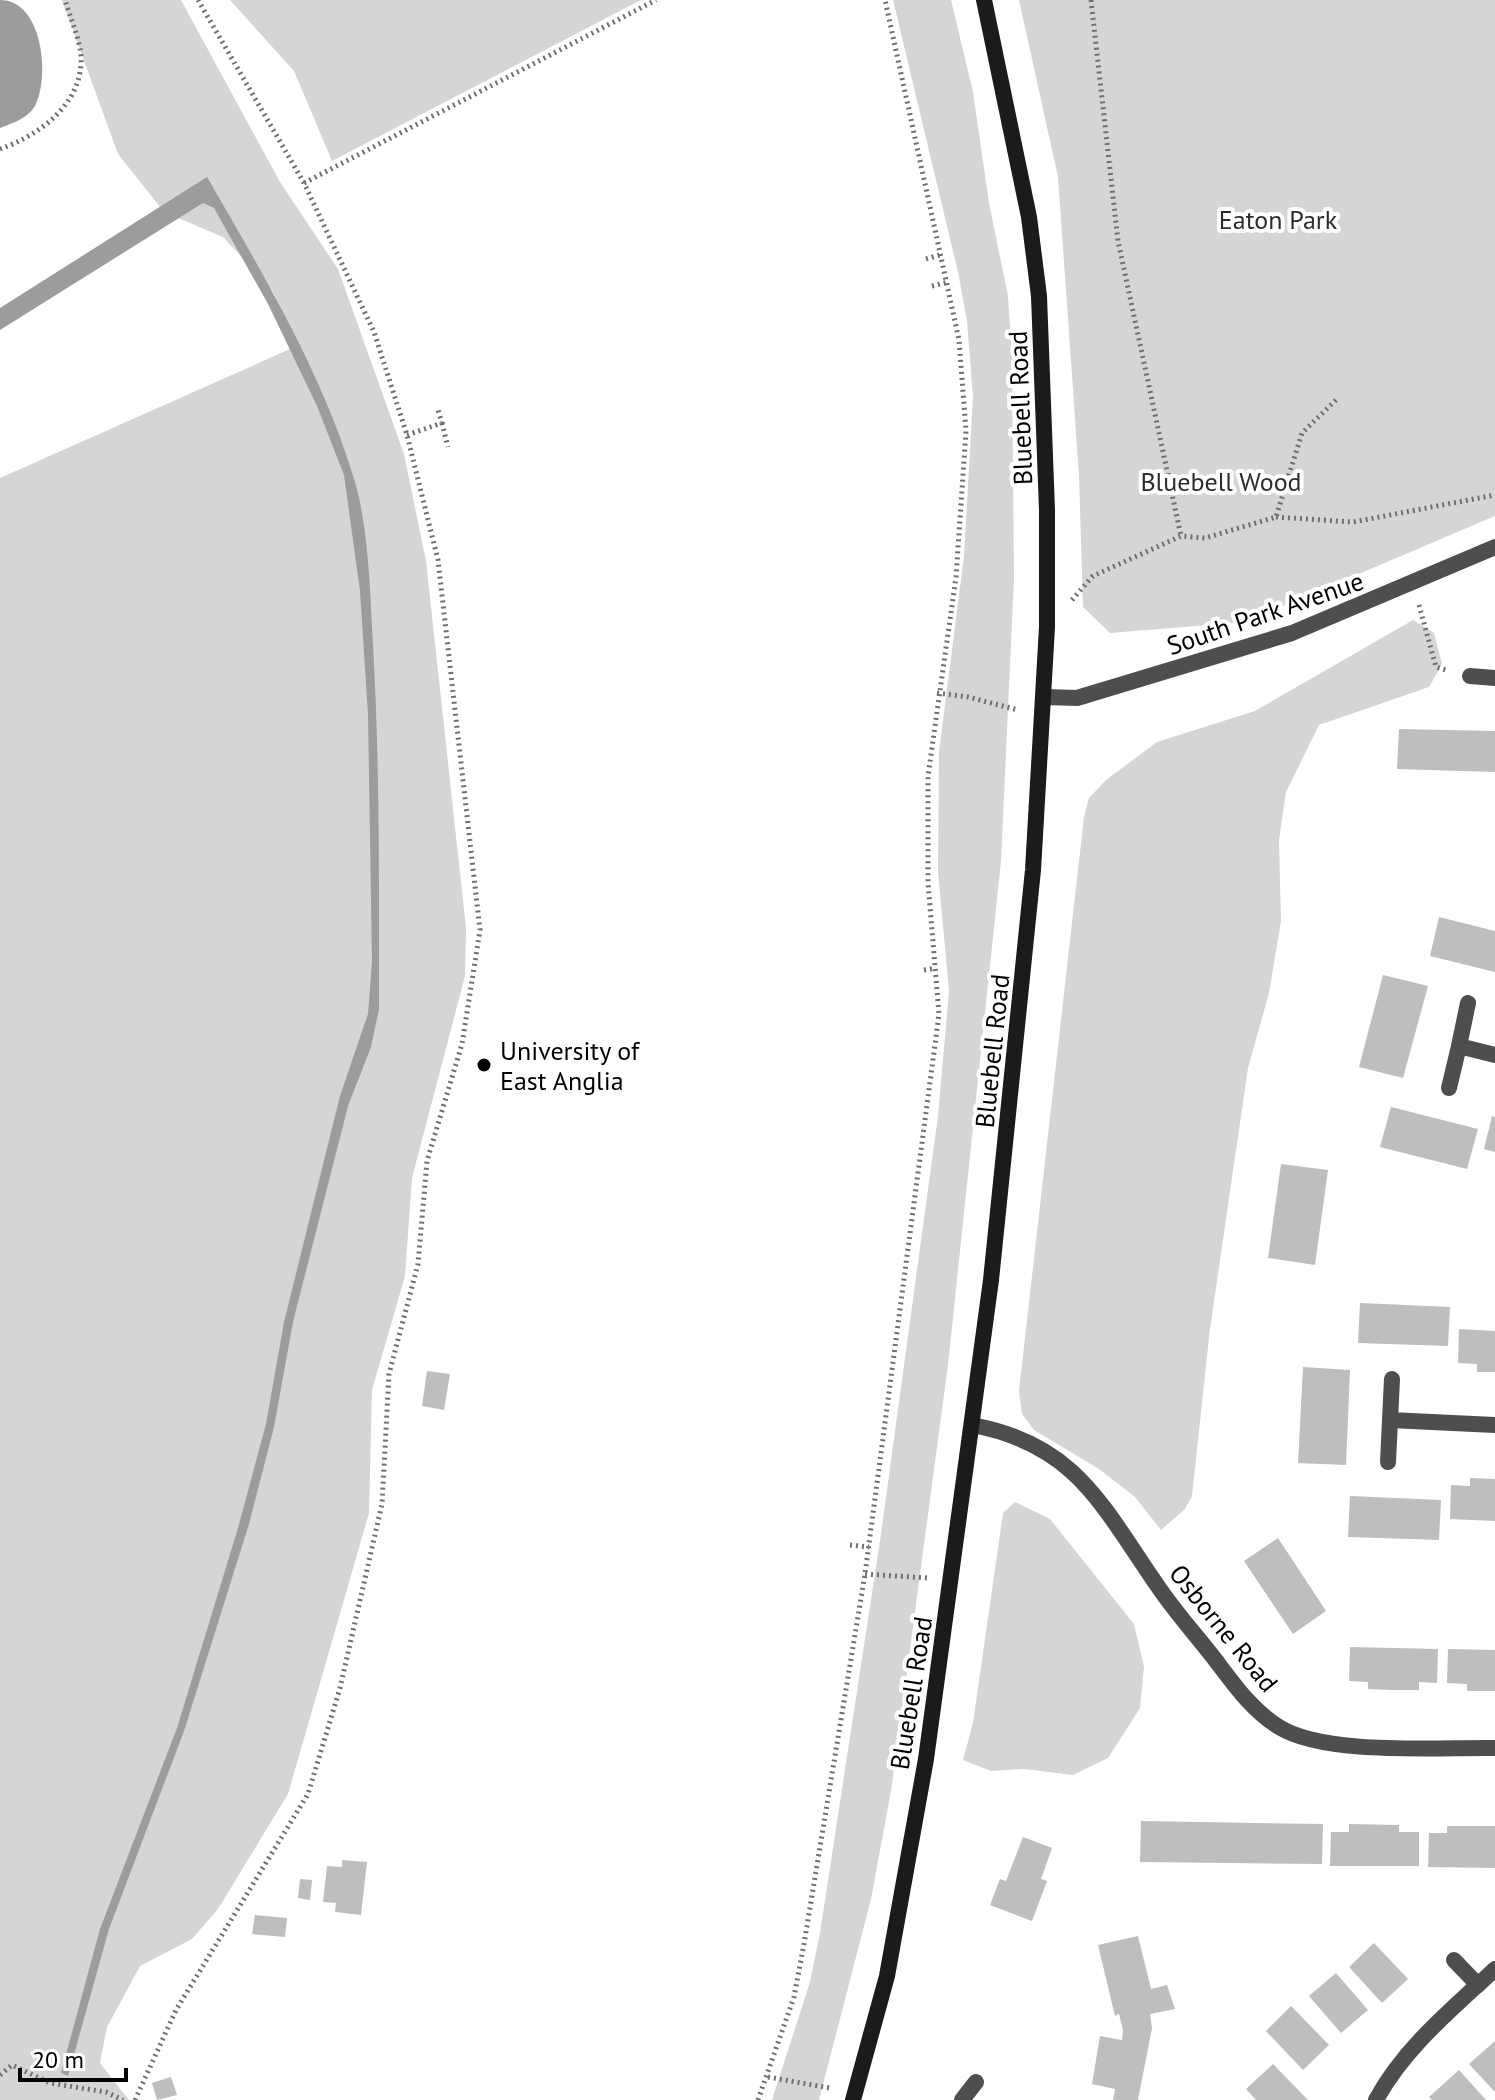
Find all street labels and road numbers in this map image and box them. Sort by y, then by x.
street label: Bluebell Road [1001,330,1039,486]
street label: South Park Avenue [1162,564,1368,662]
street label: Bluebell Road [968,972,1016,1130]
street label: Osborne Road [1162,1557,1286,1699]
street label: Bluebell Road [883,1614,939,1772]

